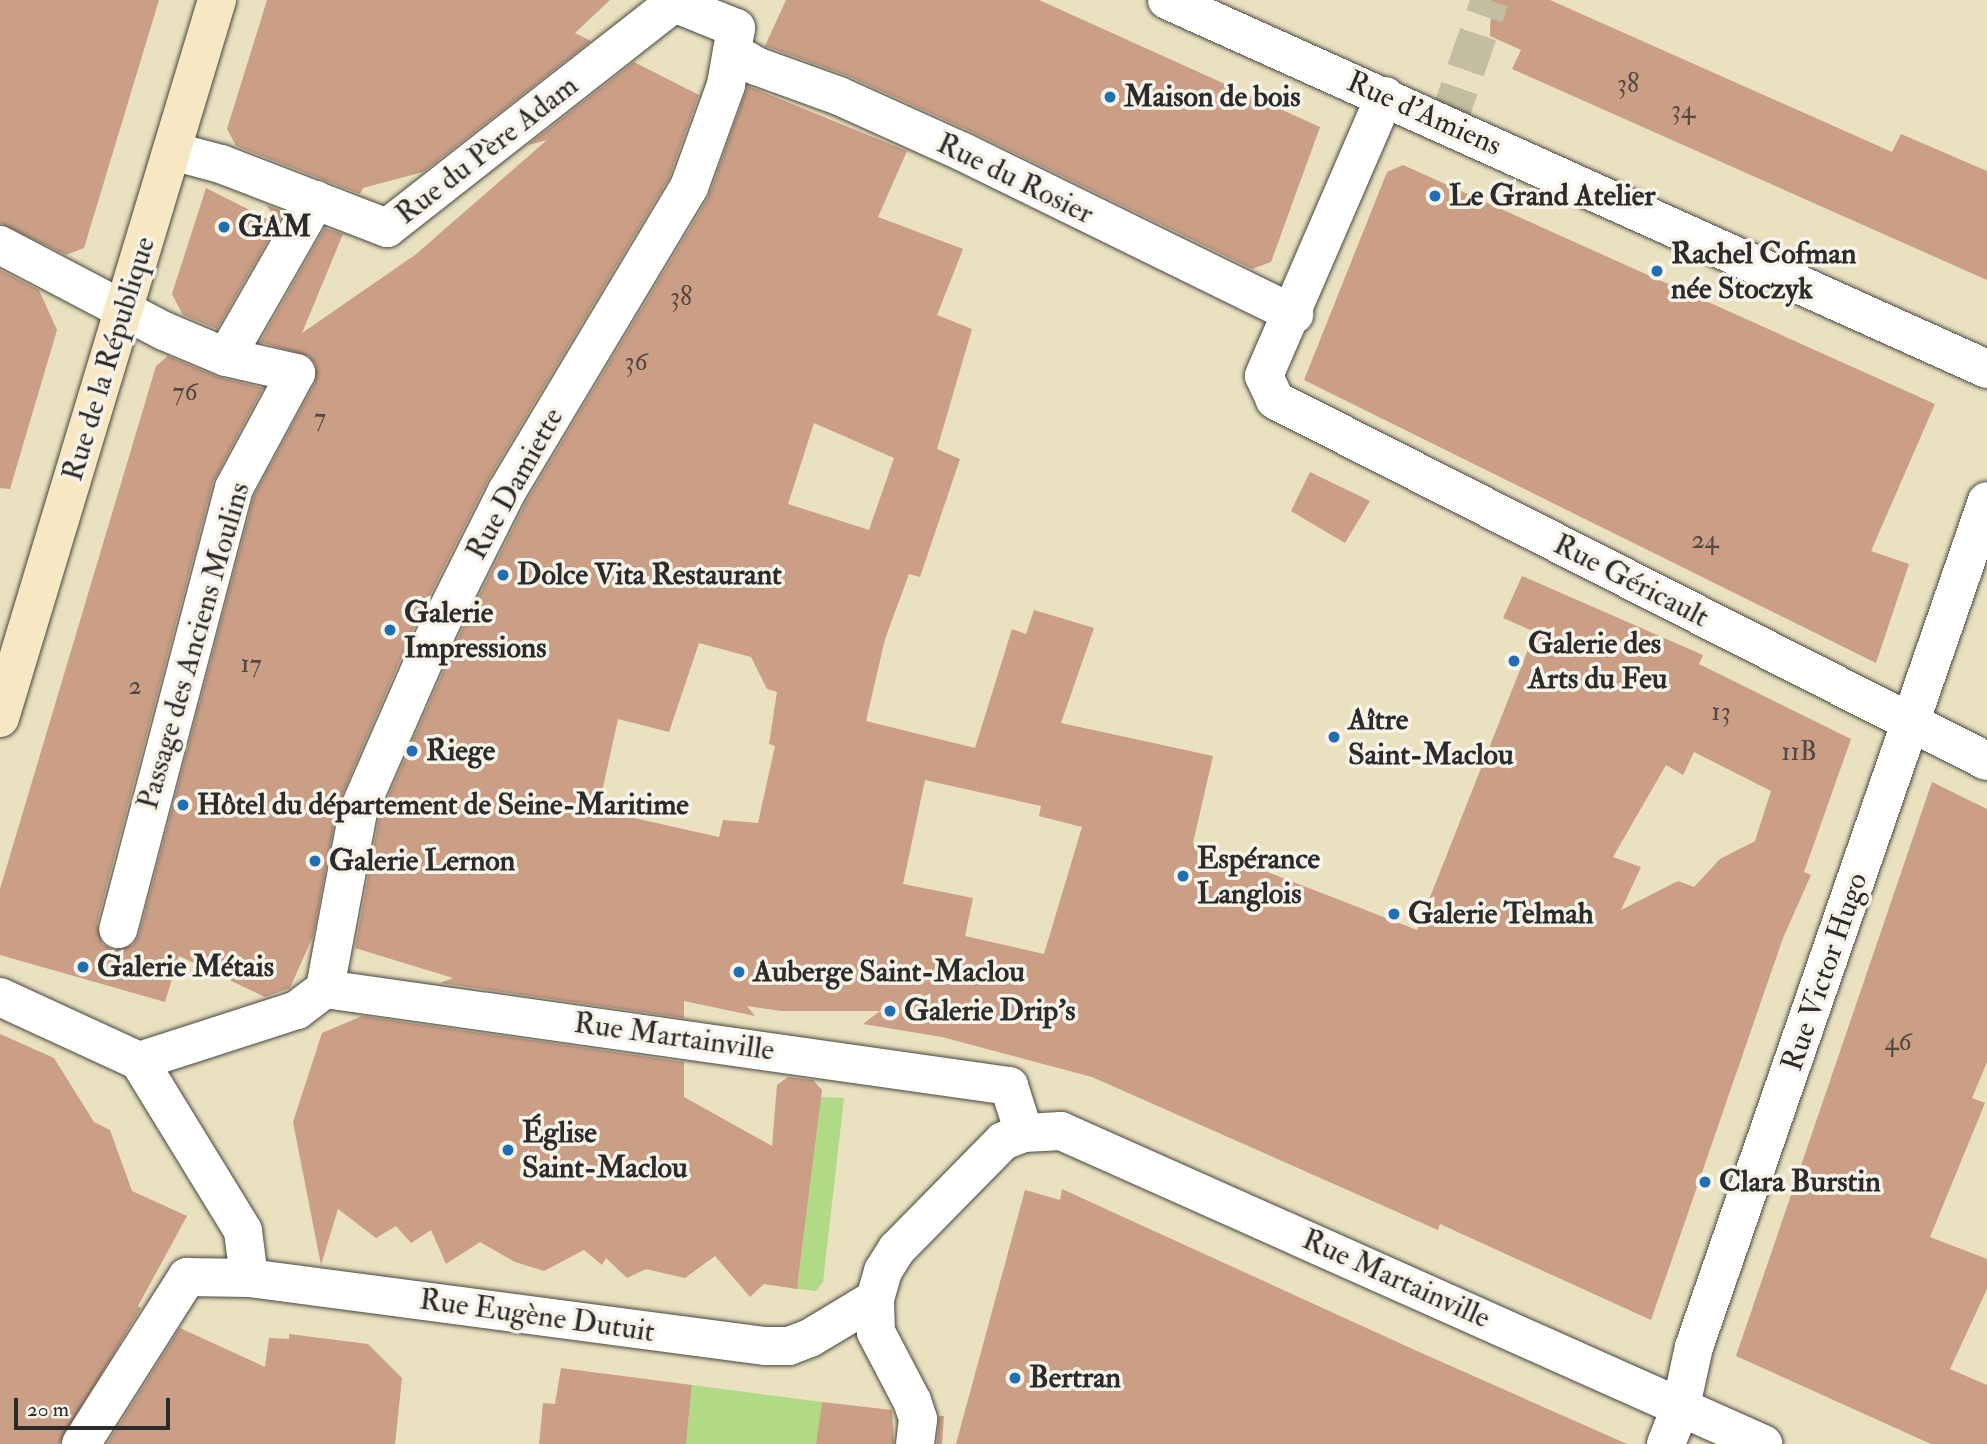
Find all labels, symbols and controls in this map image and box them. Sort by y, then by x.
street label: Rue d'Amiens [1341,64,1507,164]
street label: Rue du Père Adam [389,68,585,232]
house number: 38 [1617,69,1639,101]
place label: Maison de bois [1124,79,1301,115]
marker: Maison de bois [1102,89,1118,105]
house number: 34 [1671,95,1695,127]
street label: Rue du Rosier [931,126,1099,232]
place label: Le Grand Atelier [1449,178,1655,214]
marker: Le Grand Atelier [1427,188,1443,204]
place label: GAM [238,209,311,245]
marker: GAM [216,219,232,235]
street label: Rue de la République [55,232,163,486]
place label: Rachel Cofman née Stoczyk [1671,236,1856,306]
marker: Rachel Cofman née Stoczyk [1649,263,1665,279]
house number: 38 [670,282,692,314]
house number: 36 [624,347,648,379]
house number: 76 [172,377,198,409]
street label: Rue Damiette [459,402,571,566]
house number: 7 [314,403,326,435]
street label: Passage des Anciens Moulins [130,478,258,814]
house number: 24 [1691,525,1719,557]
street label: Rue Géricault [1547,526,1715,636]
place label: Dolce Vita Restaurant [517,557,782,593]
marker: Dolce Vita Restaurant [495,567,511,583]
place label: Galerie Impressions [404,595,547,666]
marker: Galerie Impressions [382,622,398,638]
place label: Galerie des Arts du Feu [1528,626,1667,696]
house number: 17 [240,649,262,681]
marker: Galerie des Arts du Feu [1506,653,1522,669]
house number: 2 [128,671,142,703]
house number: 13 [1711,697,1731,729]
place label: Aître Saint-Maclou [1348,702,1513,772]
marker: Aître Saint-Maclou [1326,729,1342,745]
place label: Riege [426,733,495,769]
house number: 11B [1781,737,1817,769]
marker: Riege [404,743,420,759]
place label: Hôtel du département de Seine-Maritime [197,787,689,823]
marker: Hôtel du département de Seine-Maritime [175,797,191,813]
place label: Espérance Langlois [1197,841,1320,911]
place label: Galerie Lernon [329,843,515,879]
marker: Galerie Lernon [307,853,323,869]
marker: Espérance Langlois [1175,868,1191,884]
street label: Rue Victor Hugo [1774,868,1876,1076]
place label: Galerie Telmah [1408,896,1594,932]
marker: Galerie Telmah [1386,906,1402,922]
place label: Galerie Métais [97,949,274,985]
place label: Auberge Saint-Maclou [753,954,1025,990]
marker: Galerie Métais [75,959,91,975]
marker: Auberge Saint-Maclou [731,964,747,980]
place label: Galerie Drip's [904,993,1076,1029]
marker: Galerie Drip's [882,1003,898,1019]
street label: Rue Martainville [572,1005,776,1069]
house number: 46 [1884,1027,1912,1059]
place label: Église Saint-Maclou [522,1115,687,1186]
marker: Église Saint-Maclou [500,1142,516,1158]
place label: Clara Burstin [1719,1164,1881,1200]
marker: Clara Burstin [1697,1174,1713,1190]
street label: Rue Martainville [1297,1222,1495,1336]
street label: Rue Eugène Dutuit [417,1282,657,1350]
place label: Bertran [1029,1360,1121,1396]
marker: Bertran [1007,1370,1023,1386]
scale bar [18,1384,173,1428]
text: 20 m [27,1396,69,1423]

